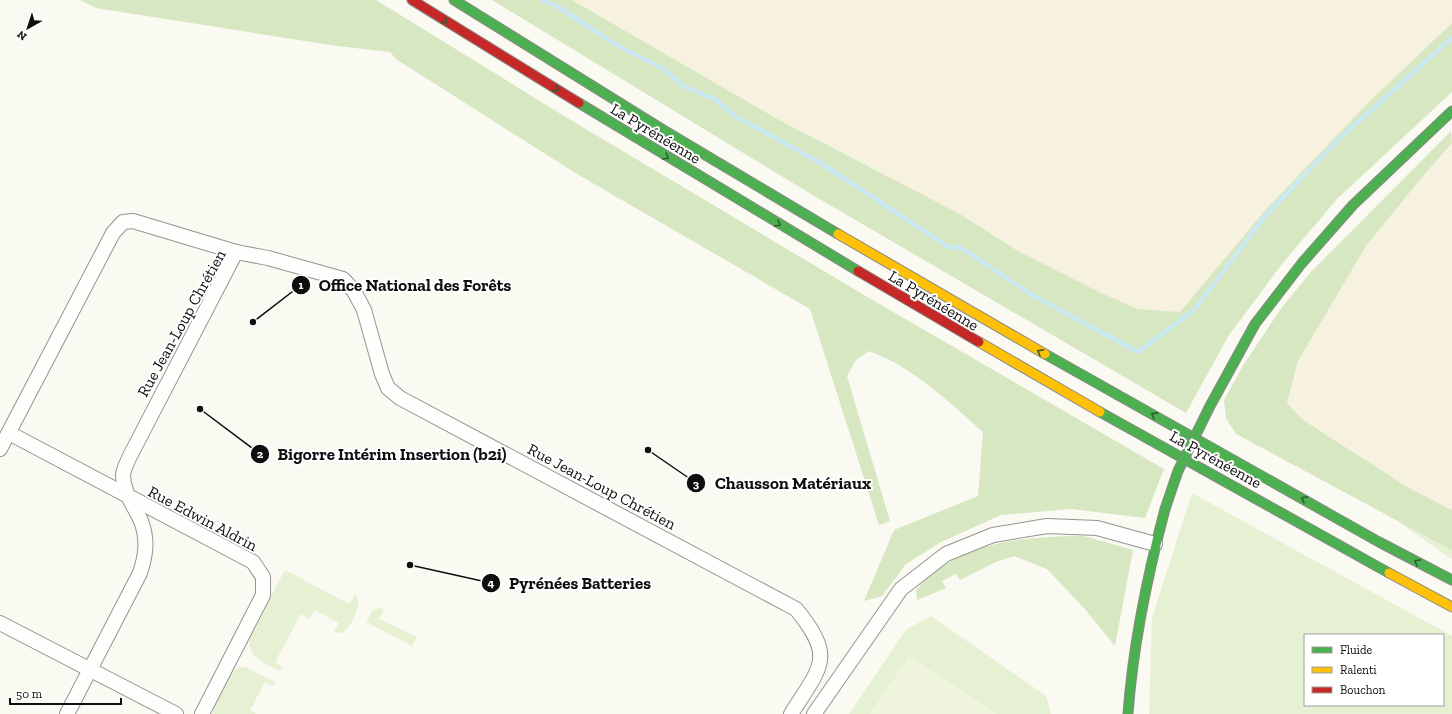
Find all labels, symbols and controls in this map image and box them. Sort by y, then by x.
north arrow [8,8,48,48]
one-way arrow [441,16,448,23]
text: N [14,27,29,43]
one-way arrow [551,84,558,91]
street label: La Pyrénéenne [607,99,704,168]
one-way arrow [662,153,669,160]
one-way arrow [774,219,781,227]
street label: Rue Jean-Loup Chrétien [133,246,230,400]
street label: La Pyrénéenne [885,266,982,335]
callout: Office National des Forêts [291,271,520,300]
text: Office National des Forêts [319,275,512,295]
text: 1 [299,278,304,292]
one-way arrow [1037,349,1044,356]
one-way arrow [1150,413,1158,420]
street label: La Pyrénéenne [1167,426,1265,492]
street label: Rue Jean-Loup Chrétien [524,439,680,534]
callout: Bigorre Intérim Insertion (b2i) [250,440,515,469]
text: Bigorre Intérim Insertion (b2i) [277,444,507,464]
text: 2 [257,447,264,461]
callout: Chausson Matériaux [686,469,879,498]
text: Chausson Matériaux [715,473,871,493]
text: 3 [693,477,700,491]
street label: Rue Edwin Aldrin [145,482,261,556]
one-way arrow [1300,497,1308,504]
one-way arrow [1414,559,1422,567]
callout: Pyrénées Batteries [481,568,659,597]
text: Pyrénées Batteries [509,573,651,593]
text: 4 [488,576,495,590]
legend [1304,634,1444,706]
text: Fluide [1340,643,1373,657]
text: Ralenti [1340,663,1377,677]
scale bar [10,680,121,706]
text: Bouchon [1340,683,1386,697]
text: 50 m [16,687,43,701]

